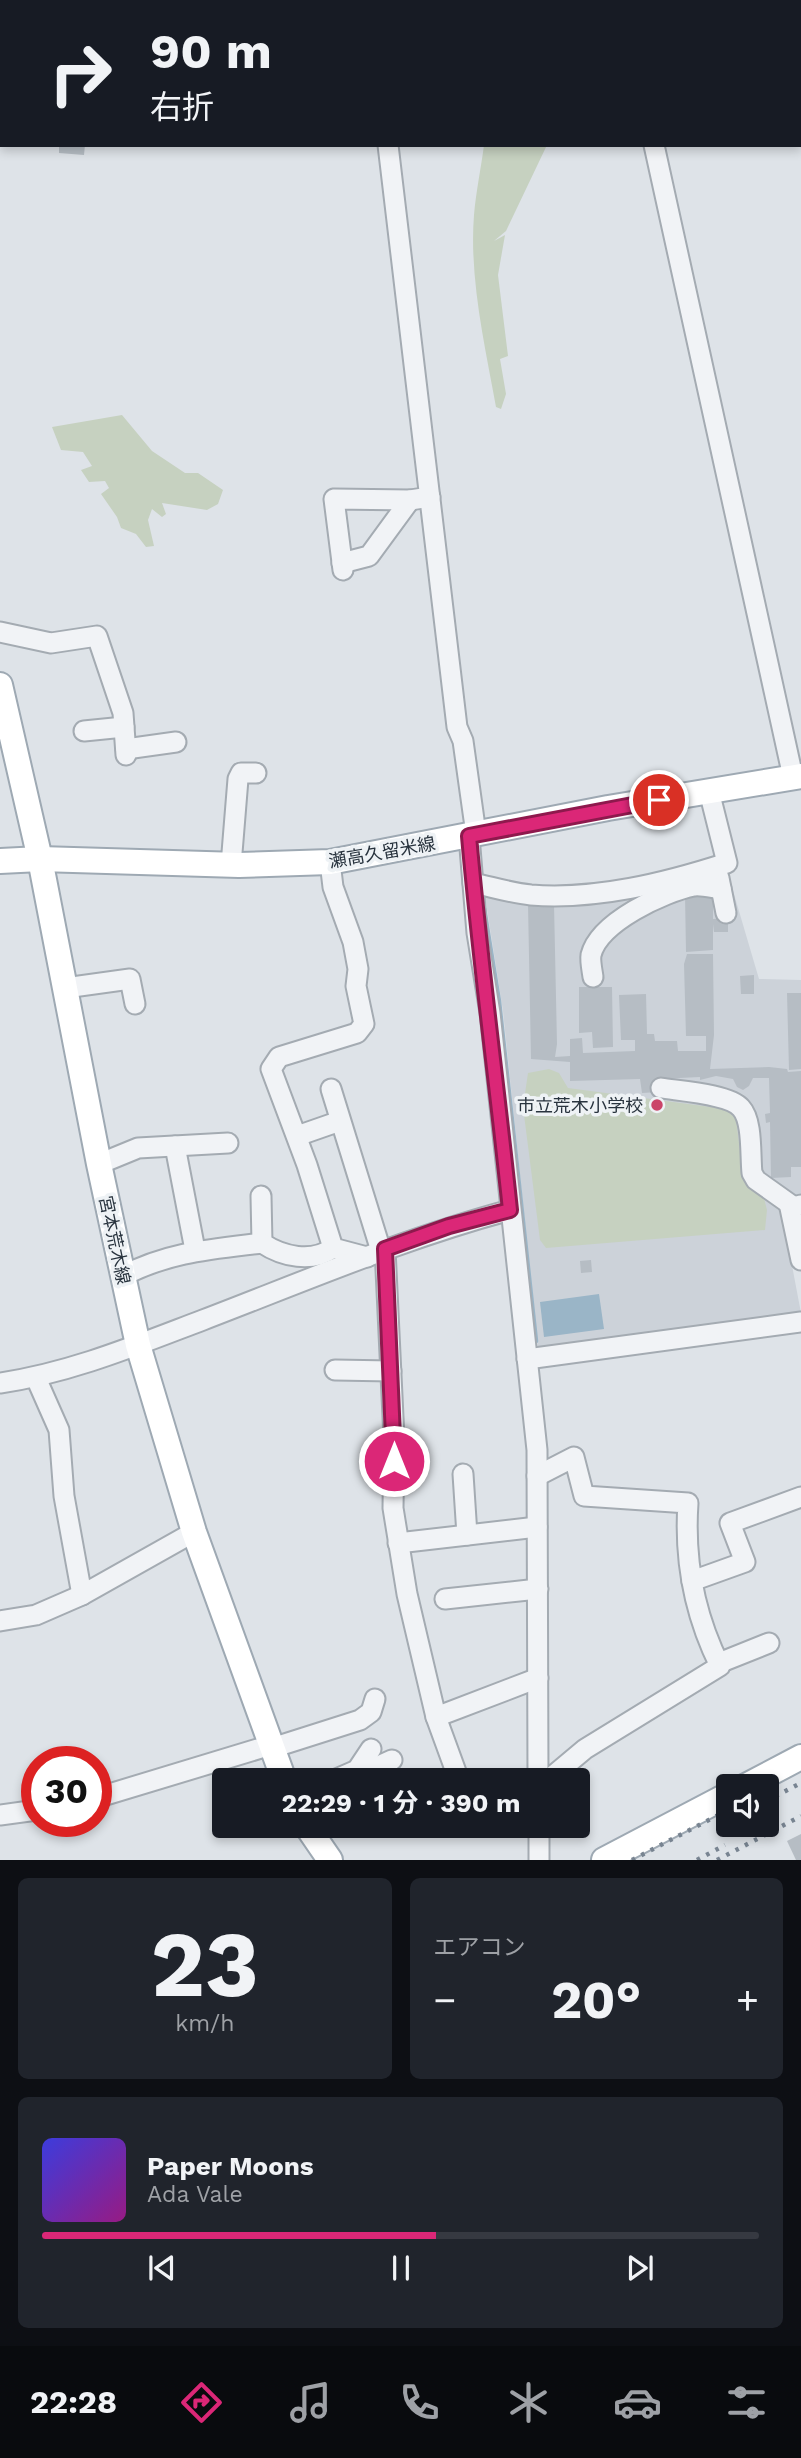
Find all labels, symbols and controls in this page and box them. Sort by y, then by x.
text: 90 m [150,22,272,80]
icon: right [35,28,126,119]
text: 右折 [150,88,214,126]
pin [629,770,689,830]
icon: arrive [640,781,678,819]
street label: 瀬高久留米線 [327,832,437,872]
place label: 市立荒木小学校 [517,1095,643,1116]
marker: 市立荒木小学校 [649,1097,665,1113]
street label: 宮本荒木線 [95,1194,135,1286]
position arrow [357,1424,431,1498]
speed limit sign: 30 [21,1746,112,1837]
map controls [716,1774,779,1837]
button: sound [716,1774,779,1837]
text: 22:29 · 1 分 · 390 m [282,1788,520,1818]
text: 23 [151,1911,259,2018]
text: エアコン [434,1934,526,1961]
text: 20° [551,1970,641,2031]
text: − [434,1978,456,2022]
text: + [736,1978,759,2022]
text: km/h [175,2010,234,2037]
text: Paper Moons [147,2151,314,2181]
text: Ada Vale [147,2181,243,2208]
icon: previous [143,2249,181,2287]
icon: pause [382,2249,420,2287]
icon: next [621,2249,659,2287]
icon: directions [177,2378,226,2427]
icon: music [286,2378,335,2427]
icon: phone [395,2378,444,2427]
icon: climate [504,2378,553,2427]
icon: car [613,2378,662,2427]
icon: filters [722,2378,771,2427]
text: 22:28 [30,2383,117,2421]

